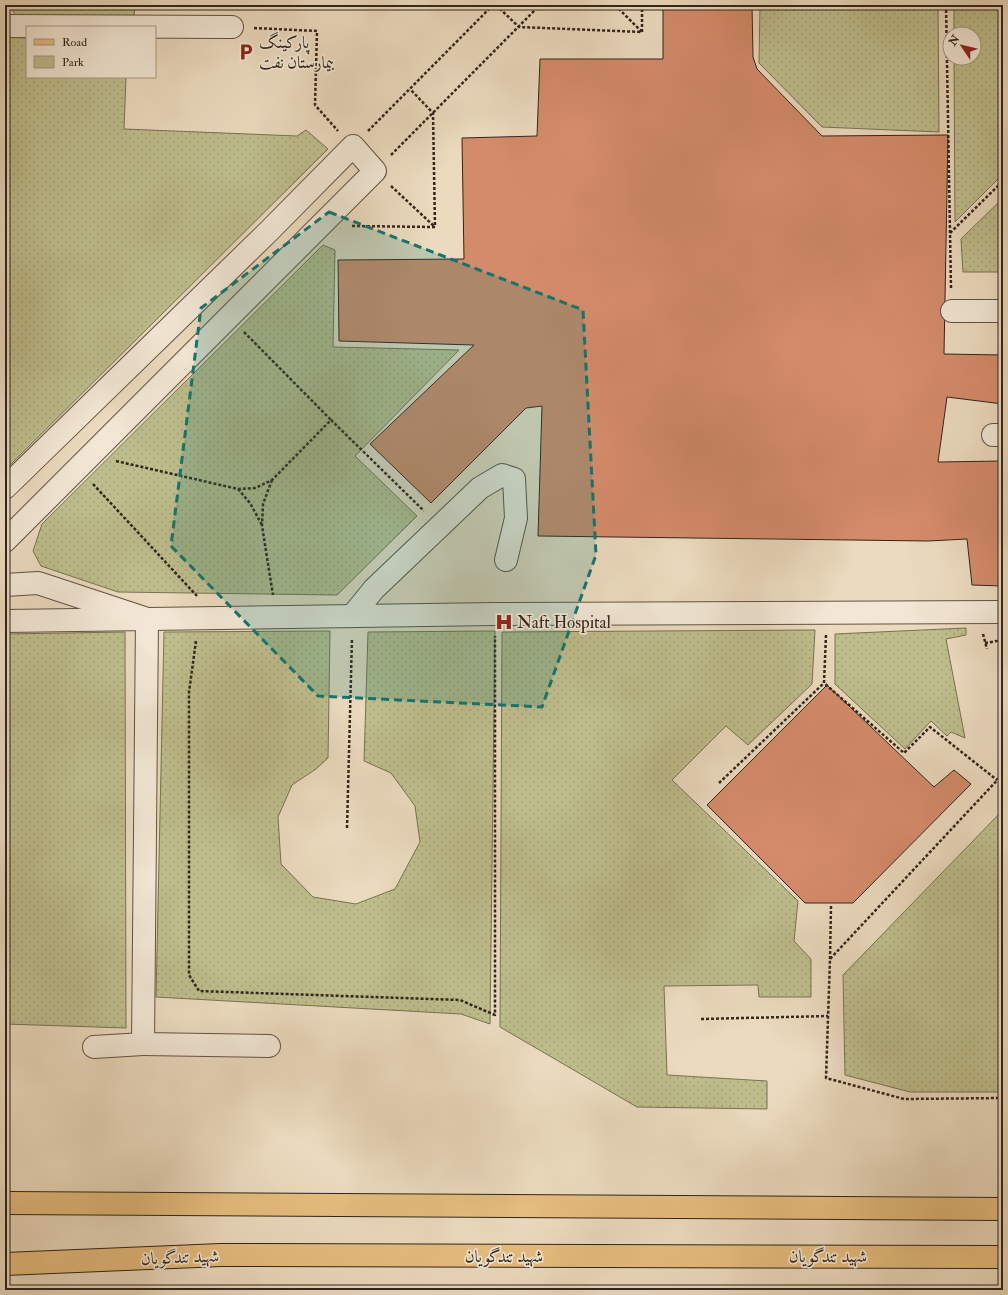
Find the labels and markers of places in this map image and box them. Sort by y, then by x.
place label: پارکینگ بیمارستان نفت [259,31,334,73]
parking icon: پارکینگ بیمارستان نفت [236,42,256,62]
hospital icon: Naft Hospital [494,612,514,632]
place label: Naft Hospital [517,612,612,634]

